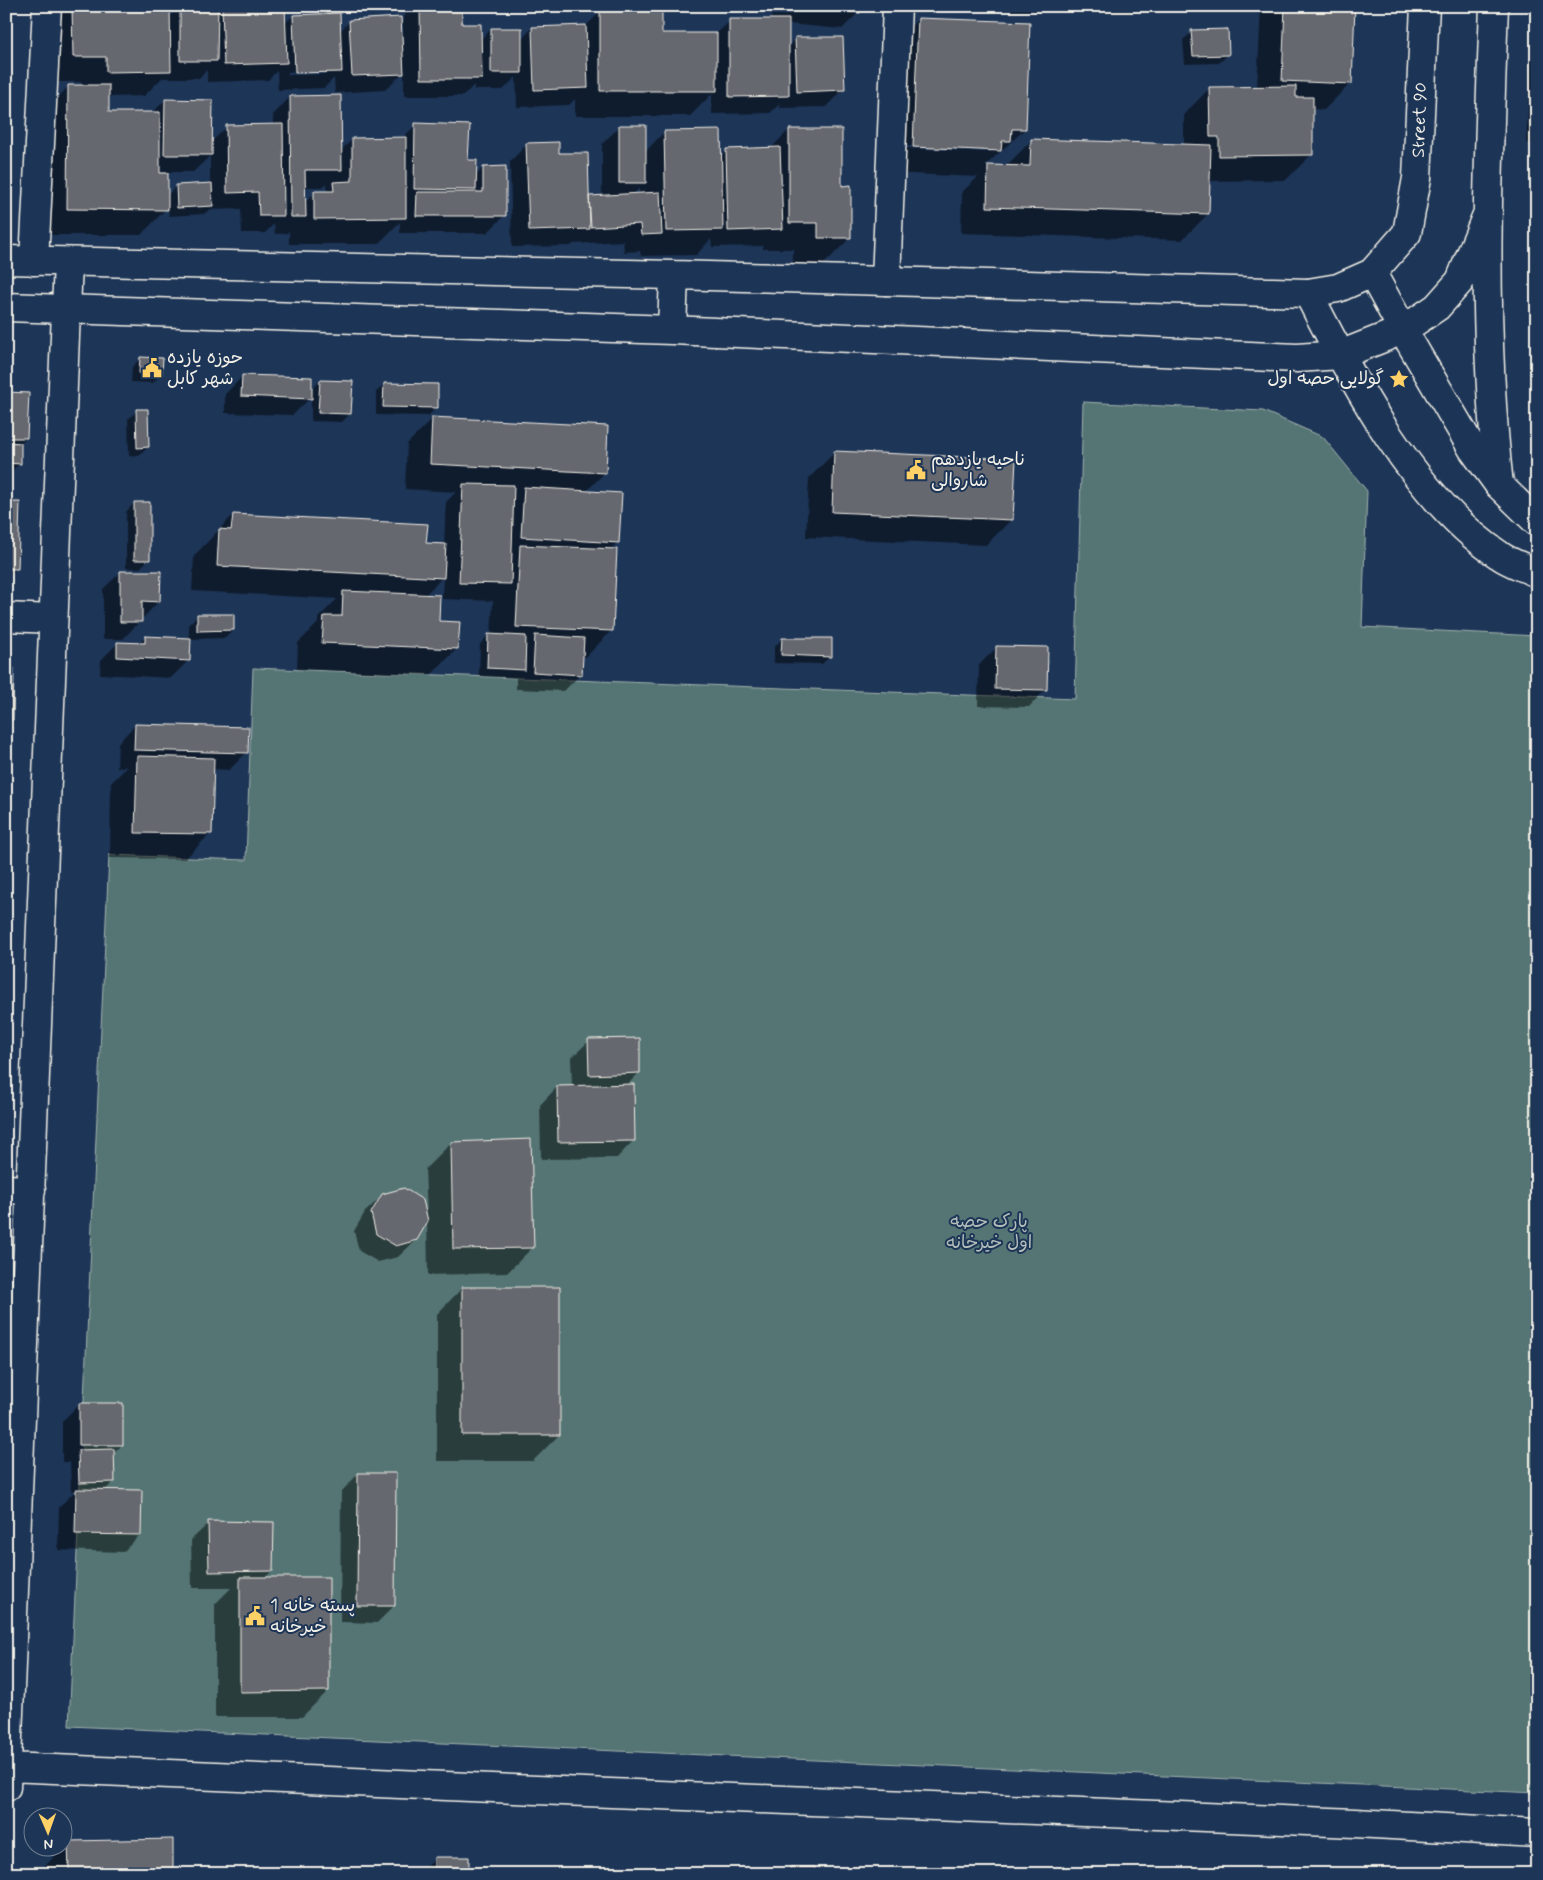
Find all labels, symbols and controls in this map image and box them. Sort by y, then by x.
street label: Street 90 [1407,82,1433,158]
place label: حوزه یازده شهر کابل [167,346,243,391]
public building icon: حوزه یازده شهر کابل [141,357,163,379]
place label: گولایی حصه اول [1268,367,1384,391]
place icon: گولایی حصه اول [1388,368,1410,390]
place label: ناحیه یازدهم شاروالی [931,448,1025,493]
public building icon: ناحیه یازدهم شاروالی [905,459,927,481]
park label: پارک حصه اول خیرخانه [946,1210,1032,1255]
place label: 1 پسته خانه خیرخانه [270,1594,355,1639]
public building icon: 1 پسته خانه خیرخانه [244,1605,266,1627]
north arrow [22,1808,72,1858]
text: N [43,1835,53,1853]

